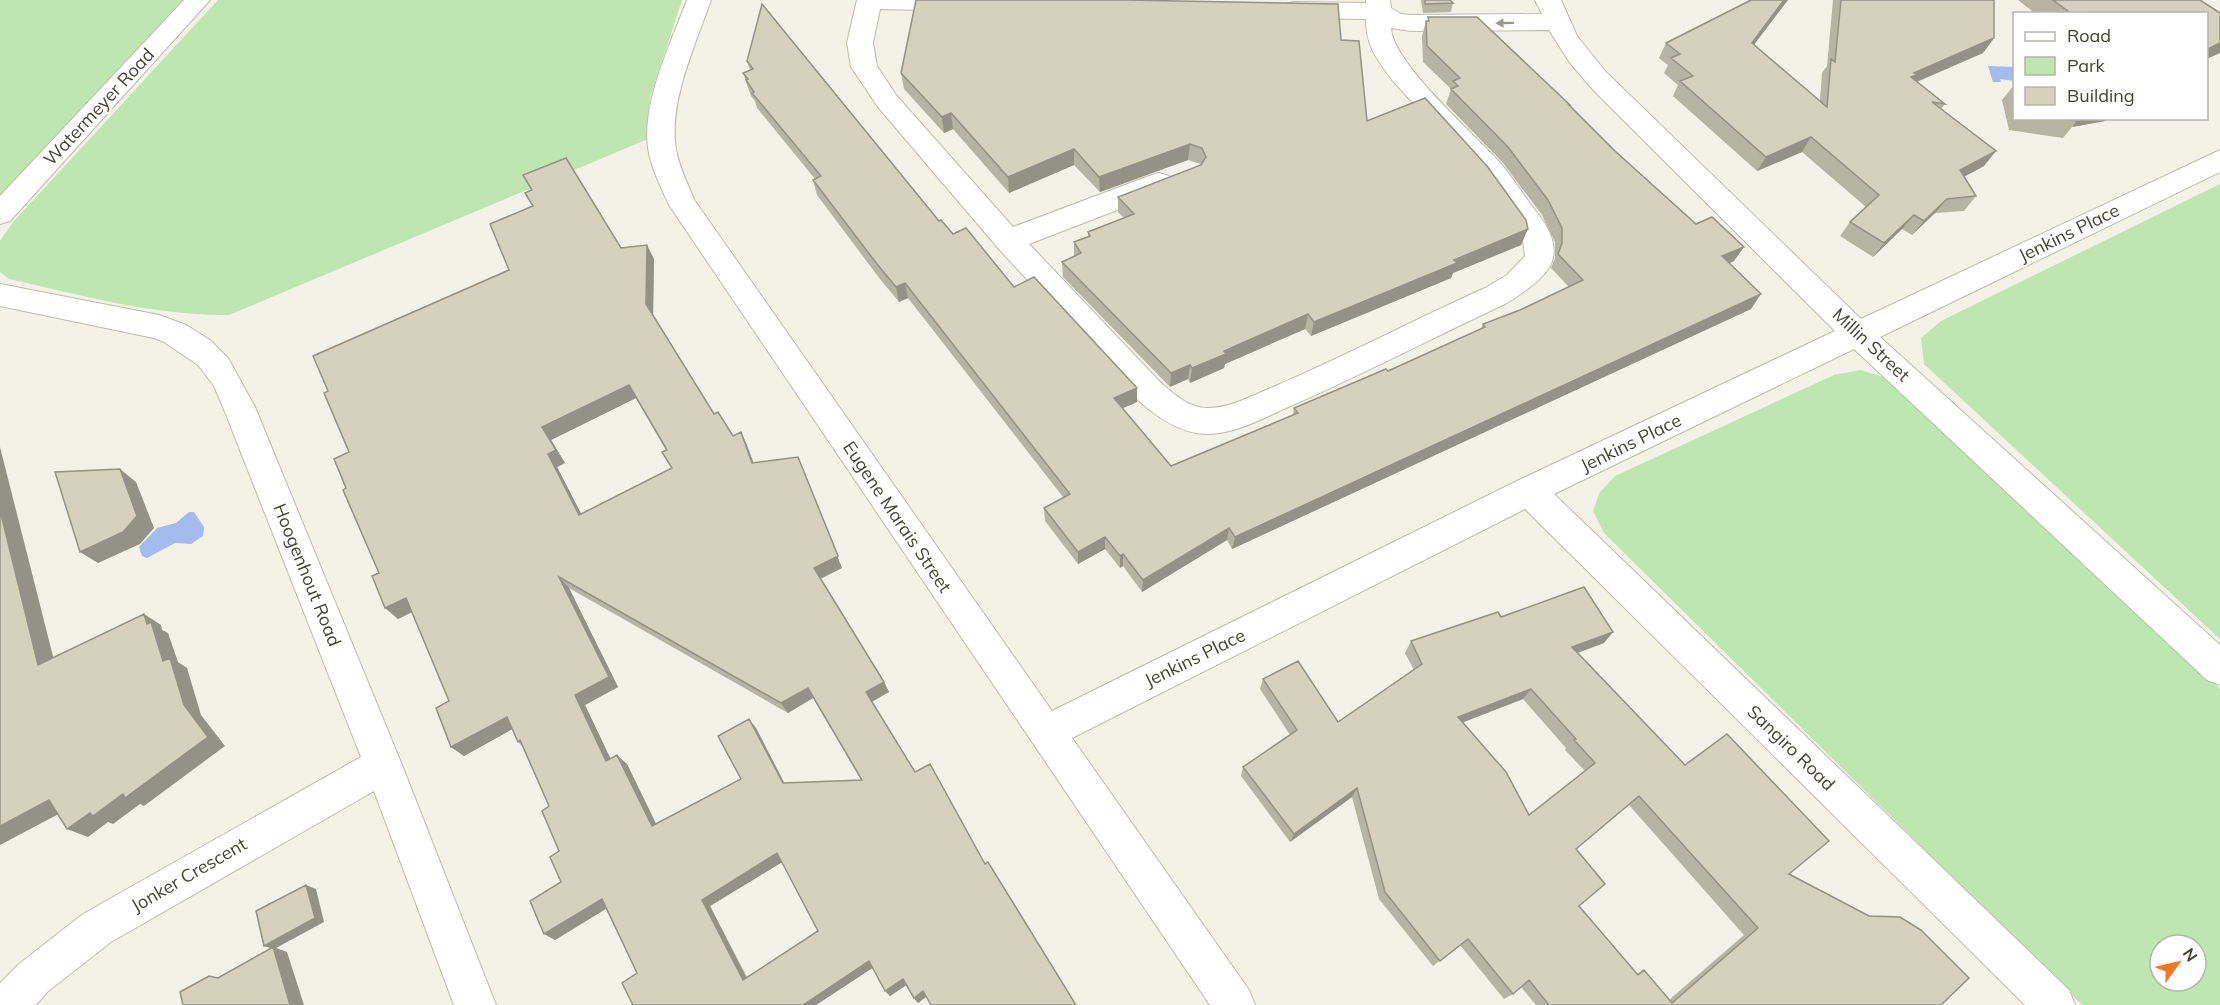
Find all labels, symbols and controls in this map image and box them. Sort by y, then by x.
legend [2013,12,2208,120]
one-way arrow [1496,18,1515,28]
text: Road [2067,24,2111,47]
street label: Watermeyer Road [38,43,159,170]
text: Park [2067,54,2106,77]
text: Building [2067,84,2135,107]
street label: Jenkins Place [2015,198,2123,267]
street label: Millin Street [1828,303,1915,386]
street label: Jenkins Place [1577,408,1685,477]
street label: Eugene Marais Street [838,437,957,597]
street label: Hoogenhout Road [268,500,347,650]
street label: Jenkins Place [1141,623,1249,692]
street label: Sangiro Road [1743,700,1840,795]
street label: Jonker Crescent [127,832,251,917]
north arrow [2148,933,2208,993]
text: N [2179,944,2202,965]

